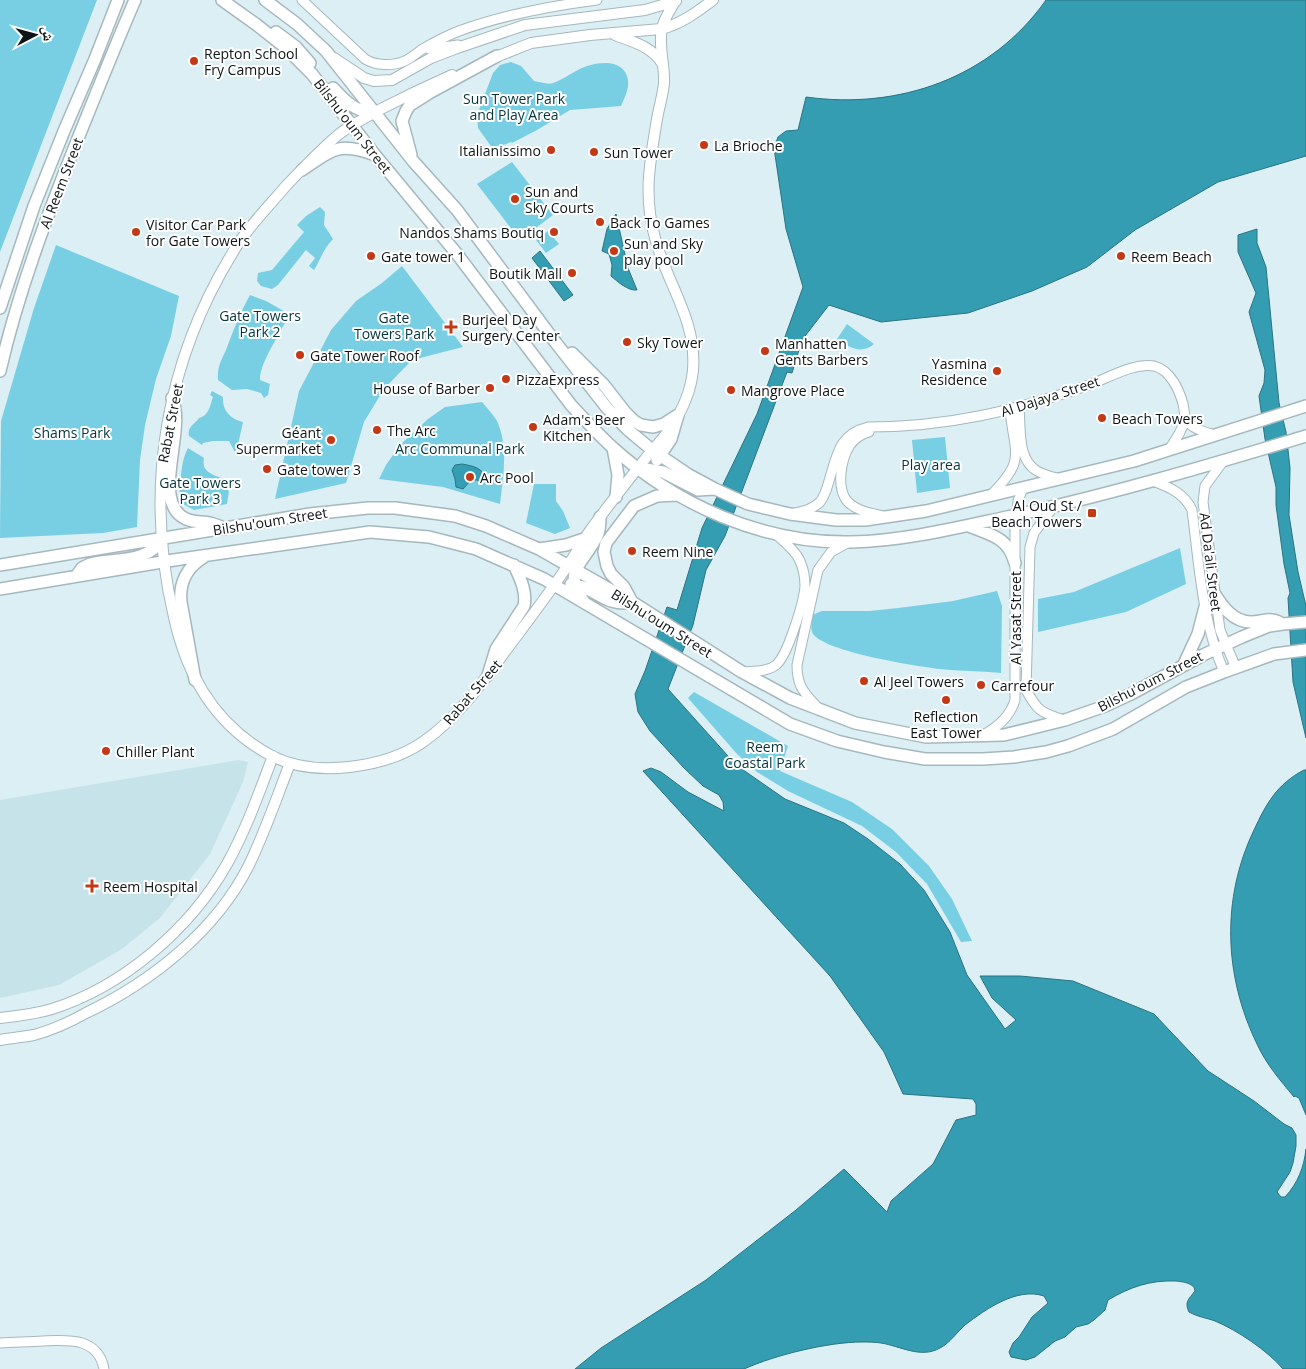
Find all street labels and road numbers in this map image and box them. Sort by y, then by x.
street label: Bilshu'oum Street [310,75,396,177]
street label: Al Reem Street [35,135,87,231]
street label: Al Dajaya Street [998,371,1102,421]
street label: Rabat Street [153,382,187,464]
street label: Bilshu'oum Street [211,503,329,539]
street label: Ad Da'ali Street [1195,511,1227,613]
street label: Al Yasat Street [1006,571,1025,665]
street label: Bilshu'oum Street [608,584,716,662]
street label: Bilshu'oum Street [1094,646,1206,716]
street label: Rabat Street [438,655,506,729]

